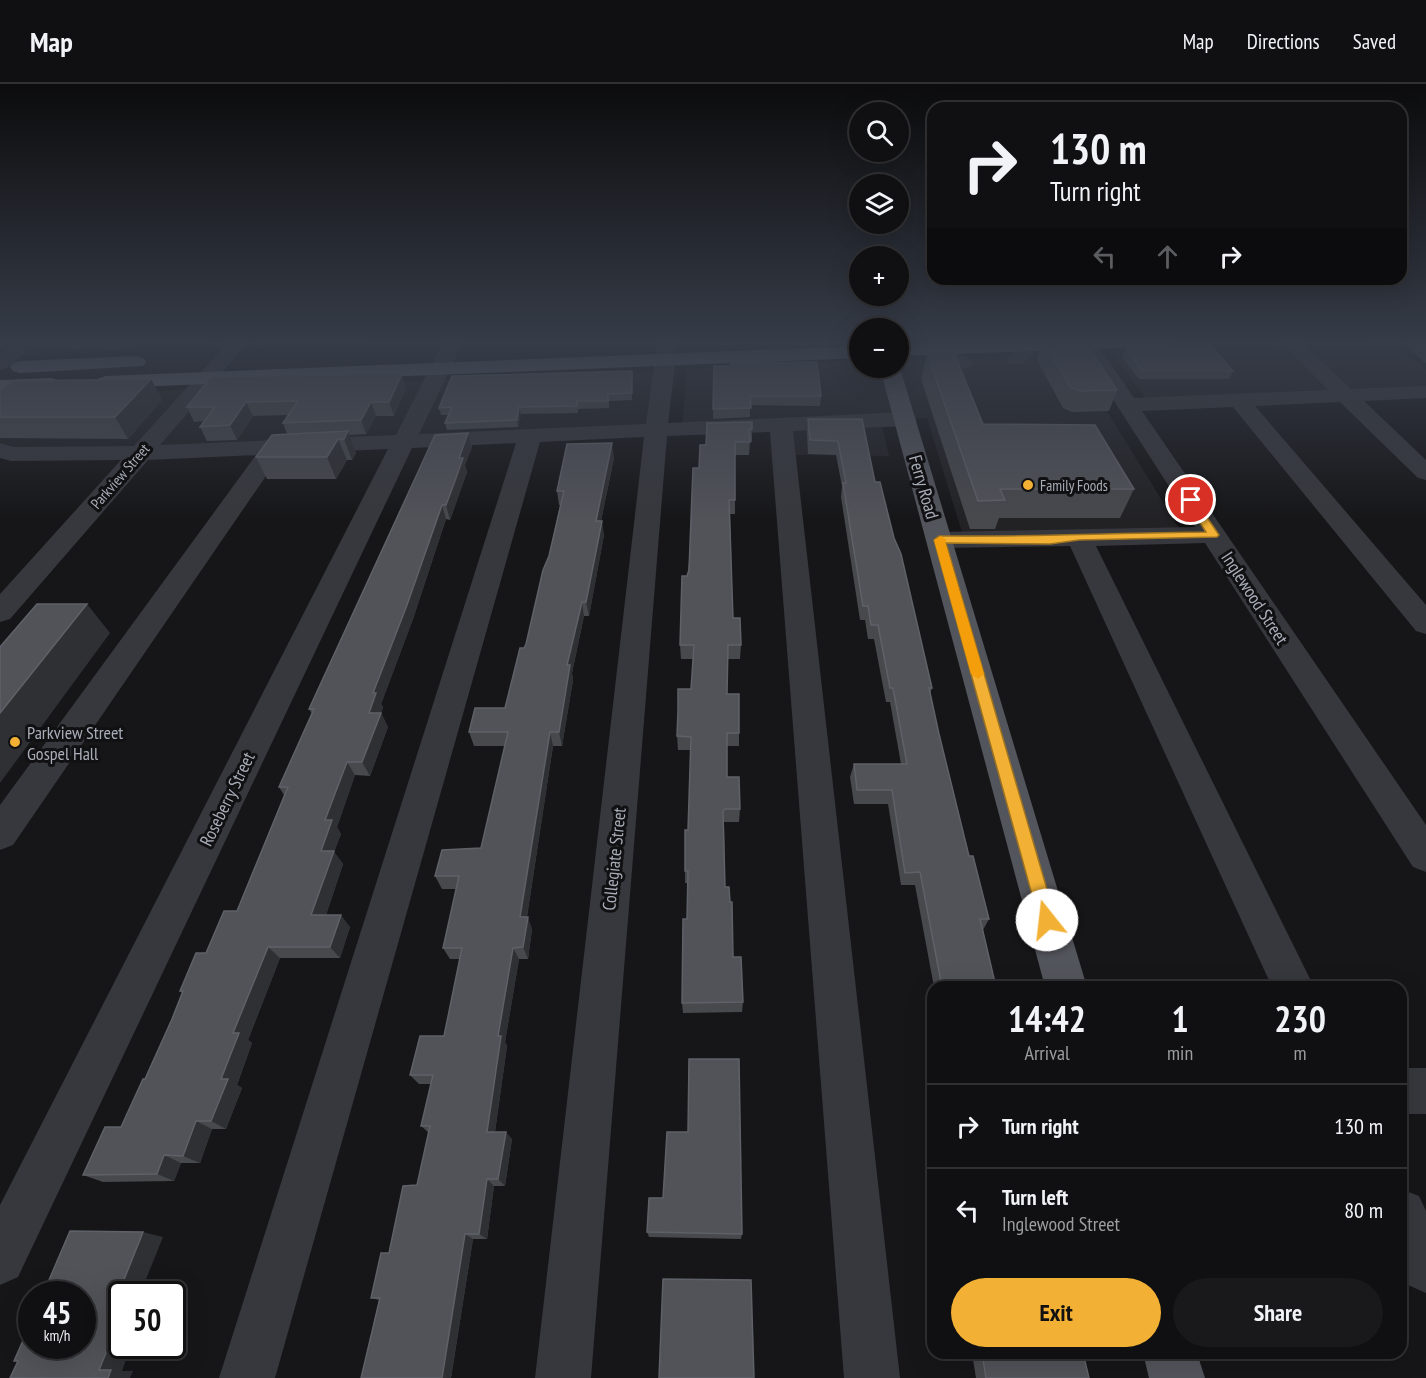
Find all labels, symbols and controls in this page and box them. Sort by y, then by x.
text: Map [30,23,73,60]
text: Map [1183,28,1214,55]
text: Directions [1247,28,1320,55]
text: Saved [1353,28,1396,55]
map controls [849,102,909,378]
button: search [849,102,909,162]
text: 130 m [1050,121,1147,176]
icon: right [951,126,1029,204]
button: layers [849,174,909,234]
text: Turn right [1050,174,1141,208]
icon: left [1088,240,1121,273]
icon: ahead [1151,240,1184,273]
icon: right [1214,240,1247,273]
button: + [849,246,909,306]
button: − [849,318,909,378]
street label: Parkview Street [87,439,153,513]
street label: Ferry Road [904,452,944,522]
pin [1165,474,1216,525]
place label: Family Foods [1040,476,1108,495]
marker: Family Foods [1021,478,1035,492]
icon: arrive [1174,483,1207,516]
street label: Inglewood Street [1216,547,1294,649]
place label: Parkview Street Gospel Hall [27,721,123,765]
marker: Parkview Street Gospel Hall [8,735,22,749]
street label: Roseberry Street [194,748,260,850]
street label: Collegiate Street [597,806,631,912]
position arrow [1015,888,1079,952]
text: 14:42 [1008,995,1086,1042]
text: 1 [1171,995,1189,1042]
text: 230 [1274,995,1326,1042]
text: Arrival [1024,1040,1070,1066]
text: min [1167,1040,1193,1066]
text: m [1294,1040,1307,1066]
icon: right [951,1110,984,1143]
text: Turn right [1002,1112,1079,1140]
text: 130 m [1334,1112,1383,1140]
text: Turn left [1002,1183,1068,1211]
icon: left [951,1194,984,1227]
text: 80 m [1344,1196,1383,1224]
text: Inglewood Street [1002,1211,1120,1237]
button: Exit [951,1278,1161,1347]
button: Share [1173,1278,1383,1347]
speed limit sign: 50 [108,1281,186,1359]
text: 45 [43,1293,71,1332]
text: km/h [44,1326,70,1345]

